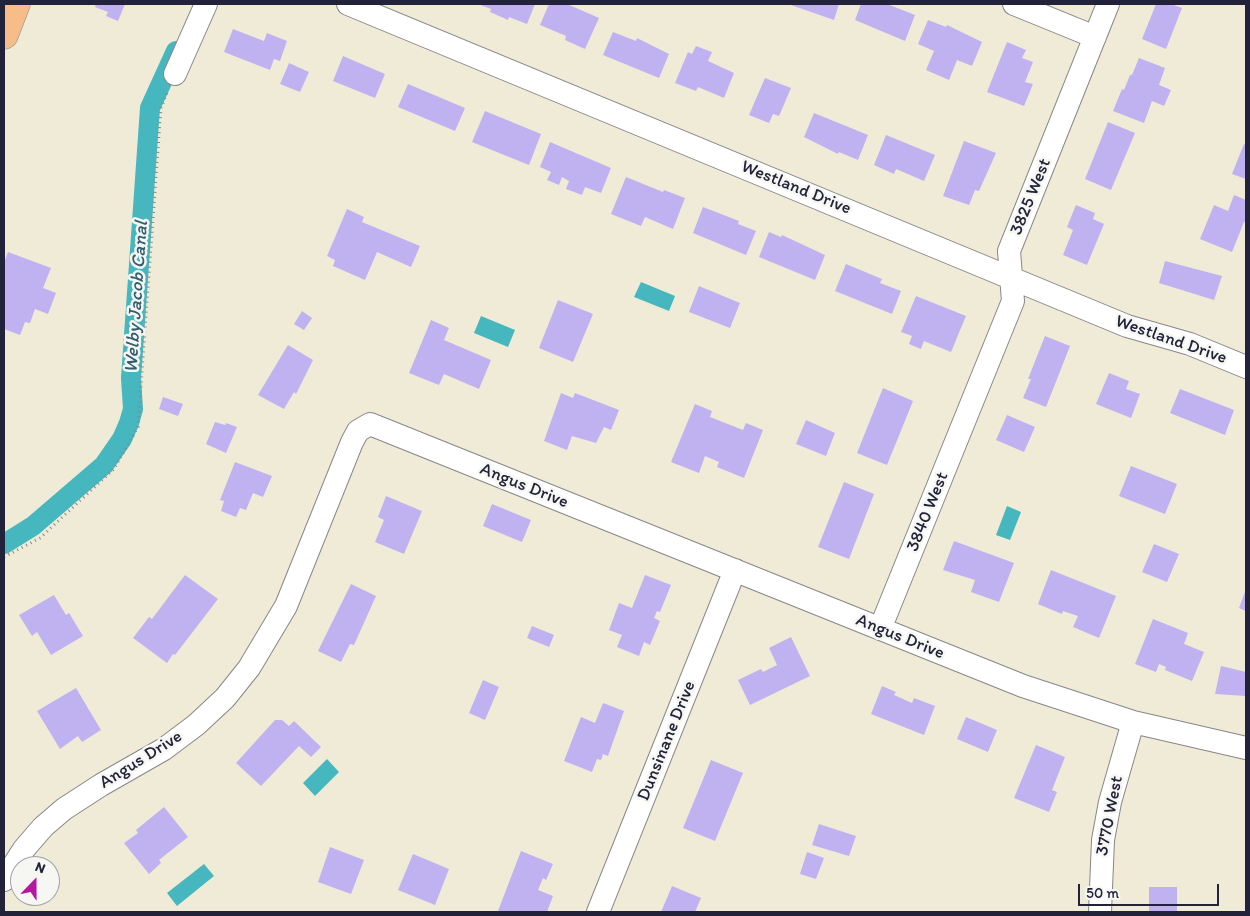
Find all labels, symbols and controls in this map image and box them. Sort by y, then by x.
street label: Westland Drive [738,156,854,220]
street label: 3825 West [1006,156,1056,238]
water label: Welby Jacob Canal [120,220,154,374]
street label: Westland Drive [1112,311,1230,369]
street label: Angus Drive [477,458,571,514]
street label: 3840 West [902,469,954,555]
street label: Angus Drive [853,609,947,665]
street label: Dunsinane Drive [633,678,701,804]
street label: Angus Drive [96,726,186,794]
street label: 3770 West [1092,774,1128,858]
north arrow [10,856,60,906]
text: N [33,858,48,877]
scale bar [1080,874,1221,906]
text: 50 m [1086,884,1119,902]

